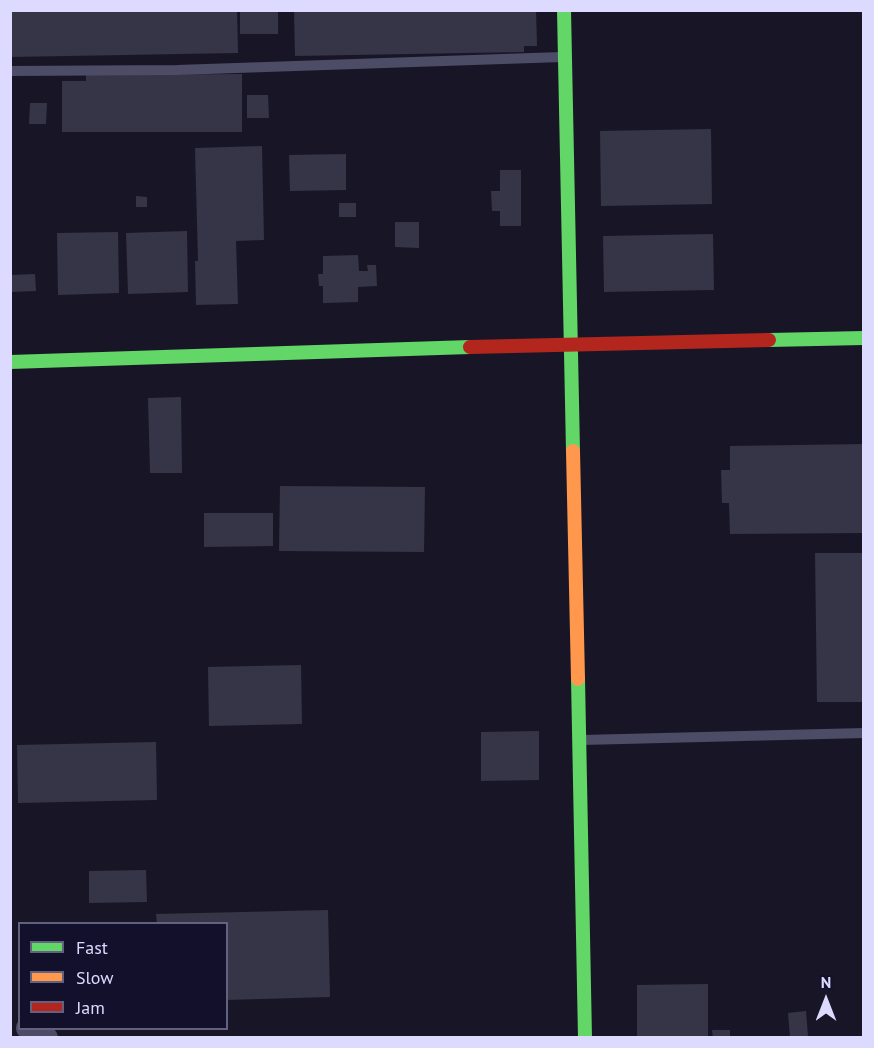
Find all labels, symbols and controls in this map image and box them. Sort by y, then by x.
legend [18,922,228,1030]
text: Fast [76,936,108,959]
text: Slow [76,966,114,989]
north arrow [796,970,856,1030]
text: N [821,972,831,992]
text: Jam [76,996,105,1019]

